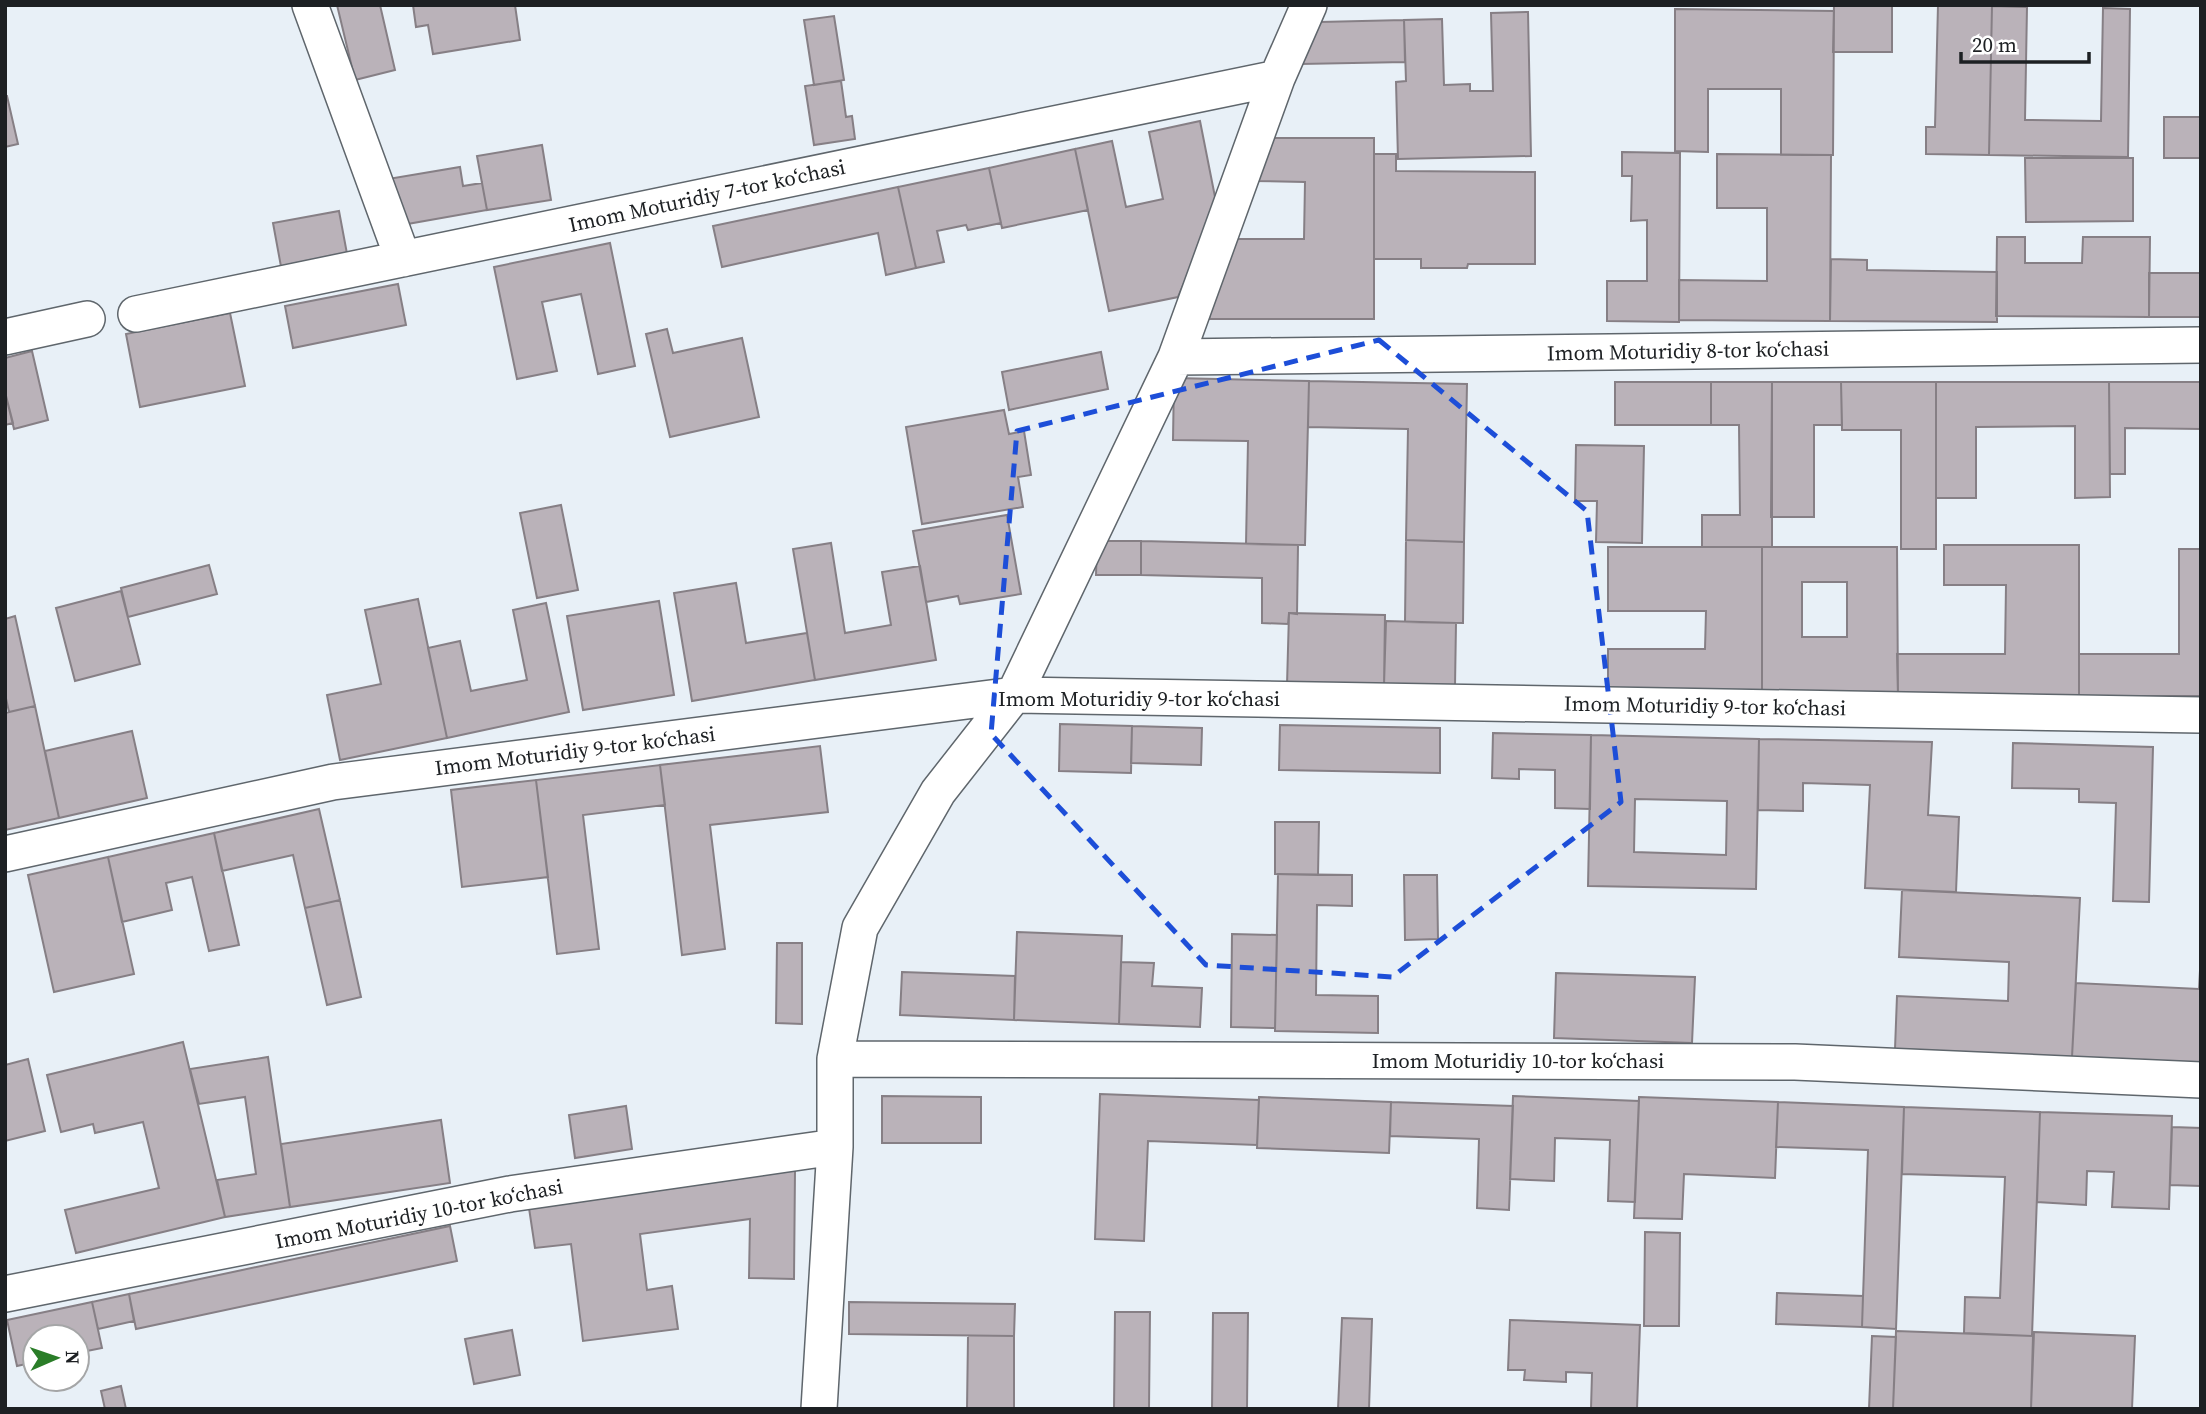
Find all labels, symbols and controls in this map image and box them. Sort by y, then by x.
scale bar [1961,21,2089,65]
text: 20 m [1972,30,2017,59]
street label: Imom Moturidiy 7-tor koʻchasi [566,152,848,239]
street label: Imom Moturidiy 8-tor koʻchasi [1547,334,1829,367]
street label: Imom Moturidiy 9-tor koʻchasi [998,684,1280,713]
street label: Imom Moturidiy 9-tor koʻchasi [1564,689,1846,722]
street label: Imom Moturidiy 9-tor koʻchasi [433,719,717,782]
street label: Imom Moturidiy 10-tor koʻchasi [1372,1046,1664,1075]
street label: Imom Moturidiy 10-tor koʻchasi [272,1171,565,1256]
north arrow [21,1323,91,1393]
text: N [60,1350,86,1365]

